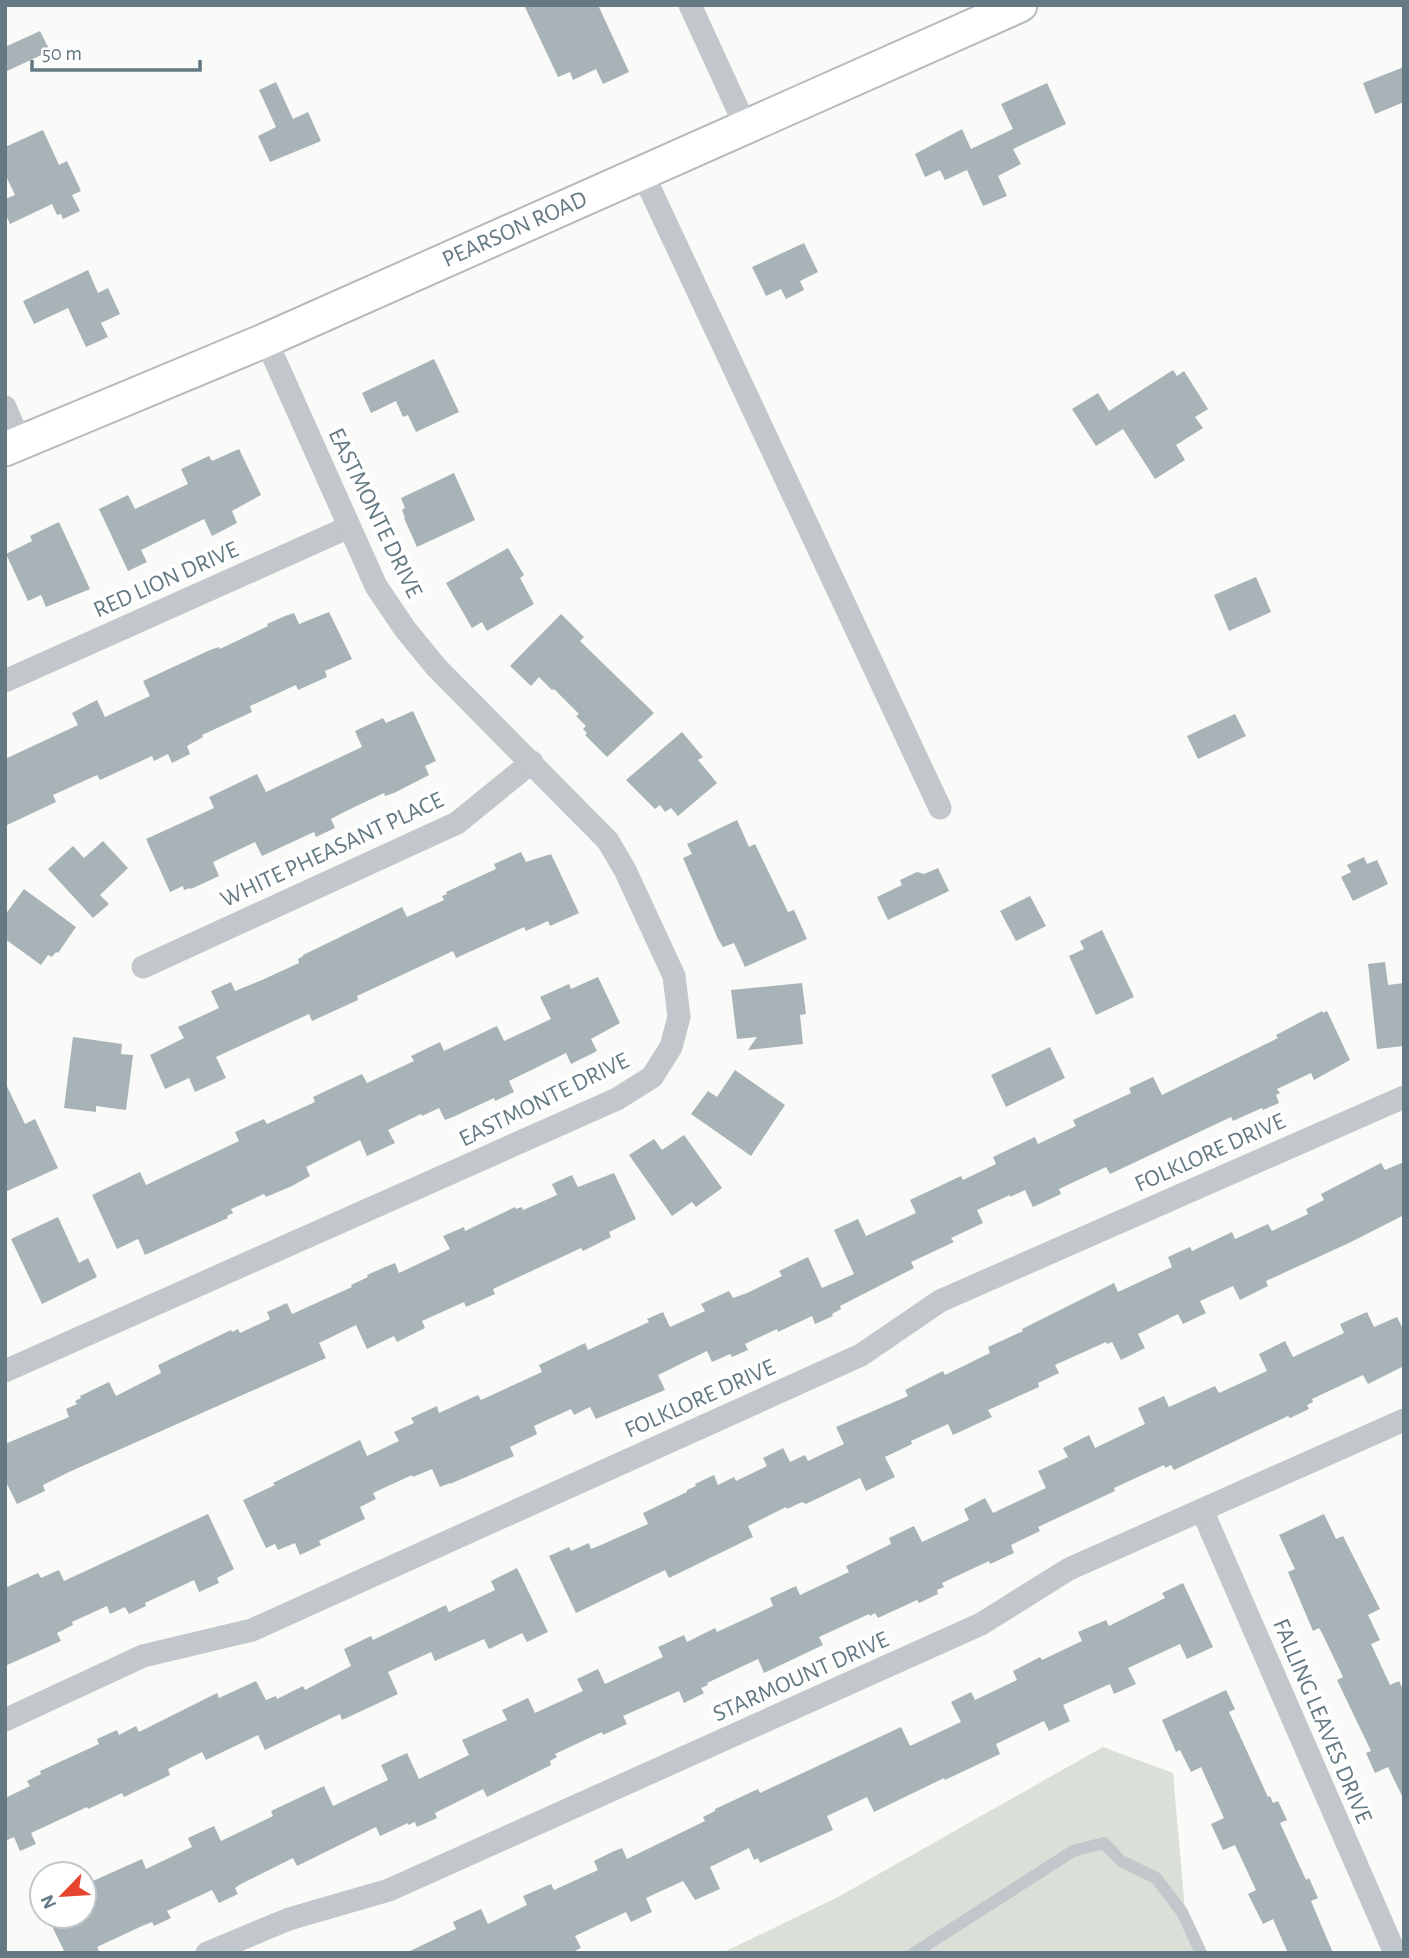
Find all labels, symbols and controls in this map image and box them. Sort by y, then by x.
scale bar [32,28,200,72]
text: 50 m [42,43,82,64]
street label: PEARSON ROAD [439,187,591,272]
street label: EASTMONTE DRIVE [324,424,427,602]
street label: RED LION DRIVE [90,537,242,623]
street label: WHITE PHEASANT PLACE [217,788,447,912]
street label: EASTMONTE DRIVE [455,1048,633,1151]
street label: FOLKLORE DRIVE [1131,1109,1289,1197]
street label: FOLKLORE DRIVE [621,1355,779,1443]
street label: FALLING LEAVES DRIVE [1268,1615,1376,1827]
street label: STARMOUNT DRIVE [710,1627,893,1727]
north arrow [28,1860,98,1930]
text: N [38,1892,60,1912]

